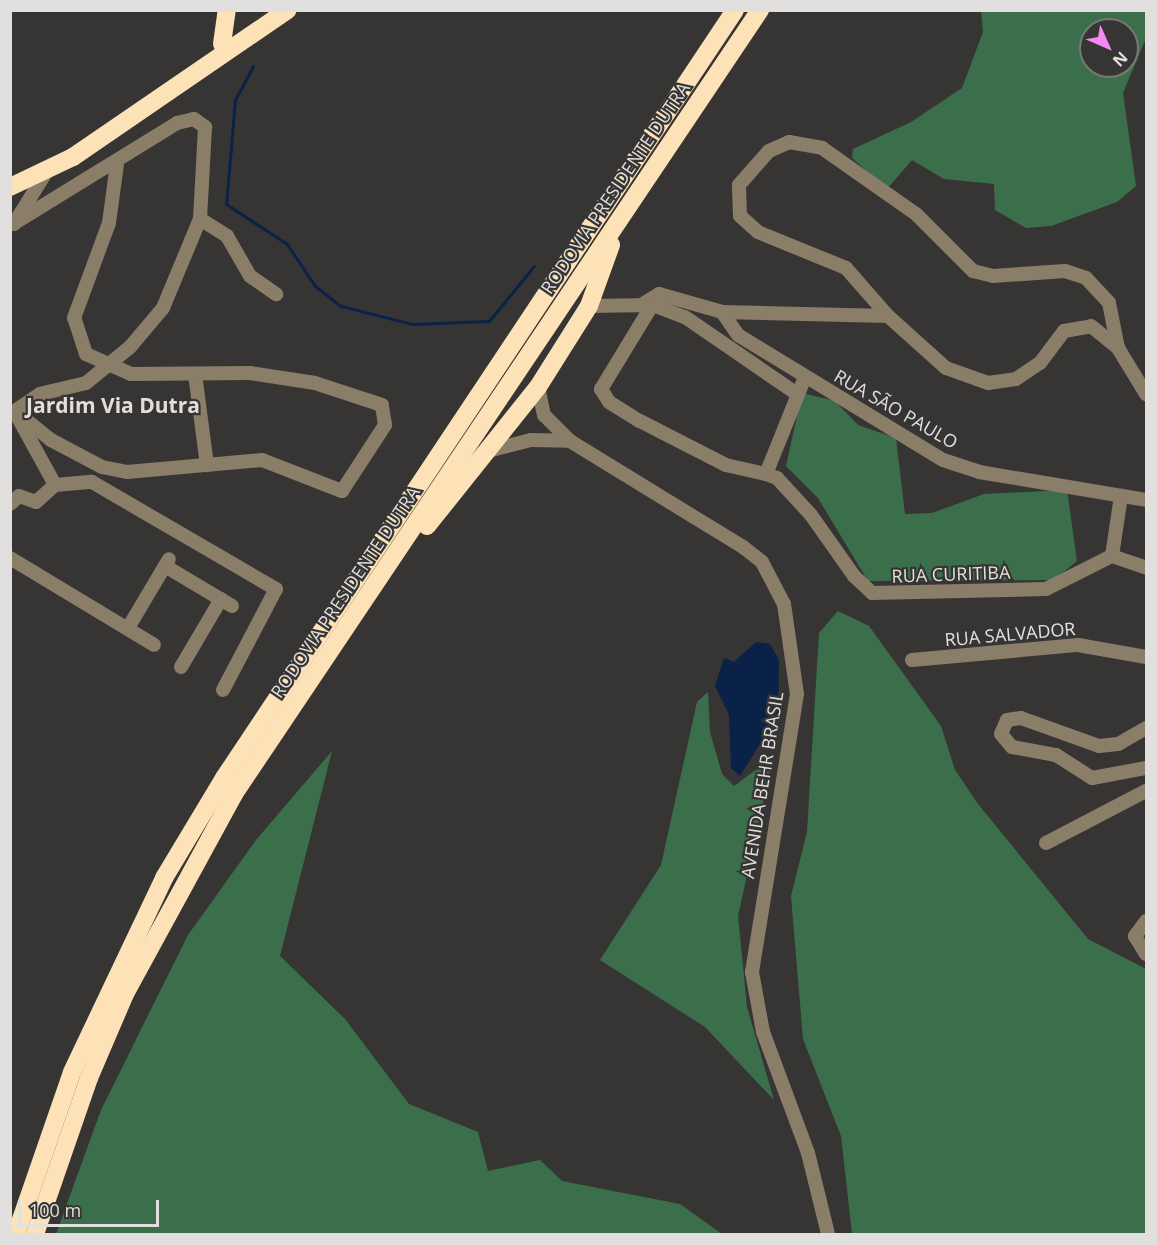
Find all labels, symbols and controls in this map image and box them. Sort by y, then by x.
north arrow [1079,18,1139,78]
text: N [1108,47,1133,72]
street label: RODOVIA PRESIDENTE DUTRA [536,78,694,298]
street label: RUA SÃO PAULO [830,365,962,453]
district label: Jardim Via Dutra [26,392,200,418]
street label: RODOVIA PRESIDENTE DUTRA [266,482,424,702]
street label: RUA CURITIBA [891,561,1011,587]
street label: RUA SALVADOR [944,618,1076,650]
street label: AVENIDA BEHR BRASIL [737,690,787,880]
scale bar [21,1188,162,1226]
text: 100 m [29,1198,81,1222]

